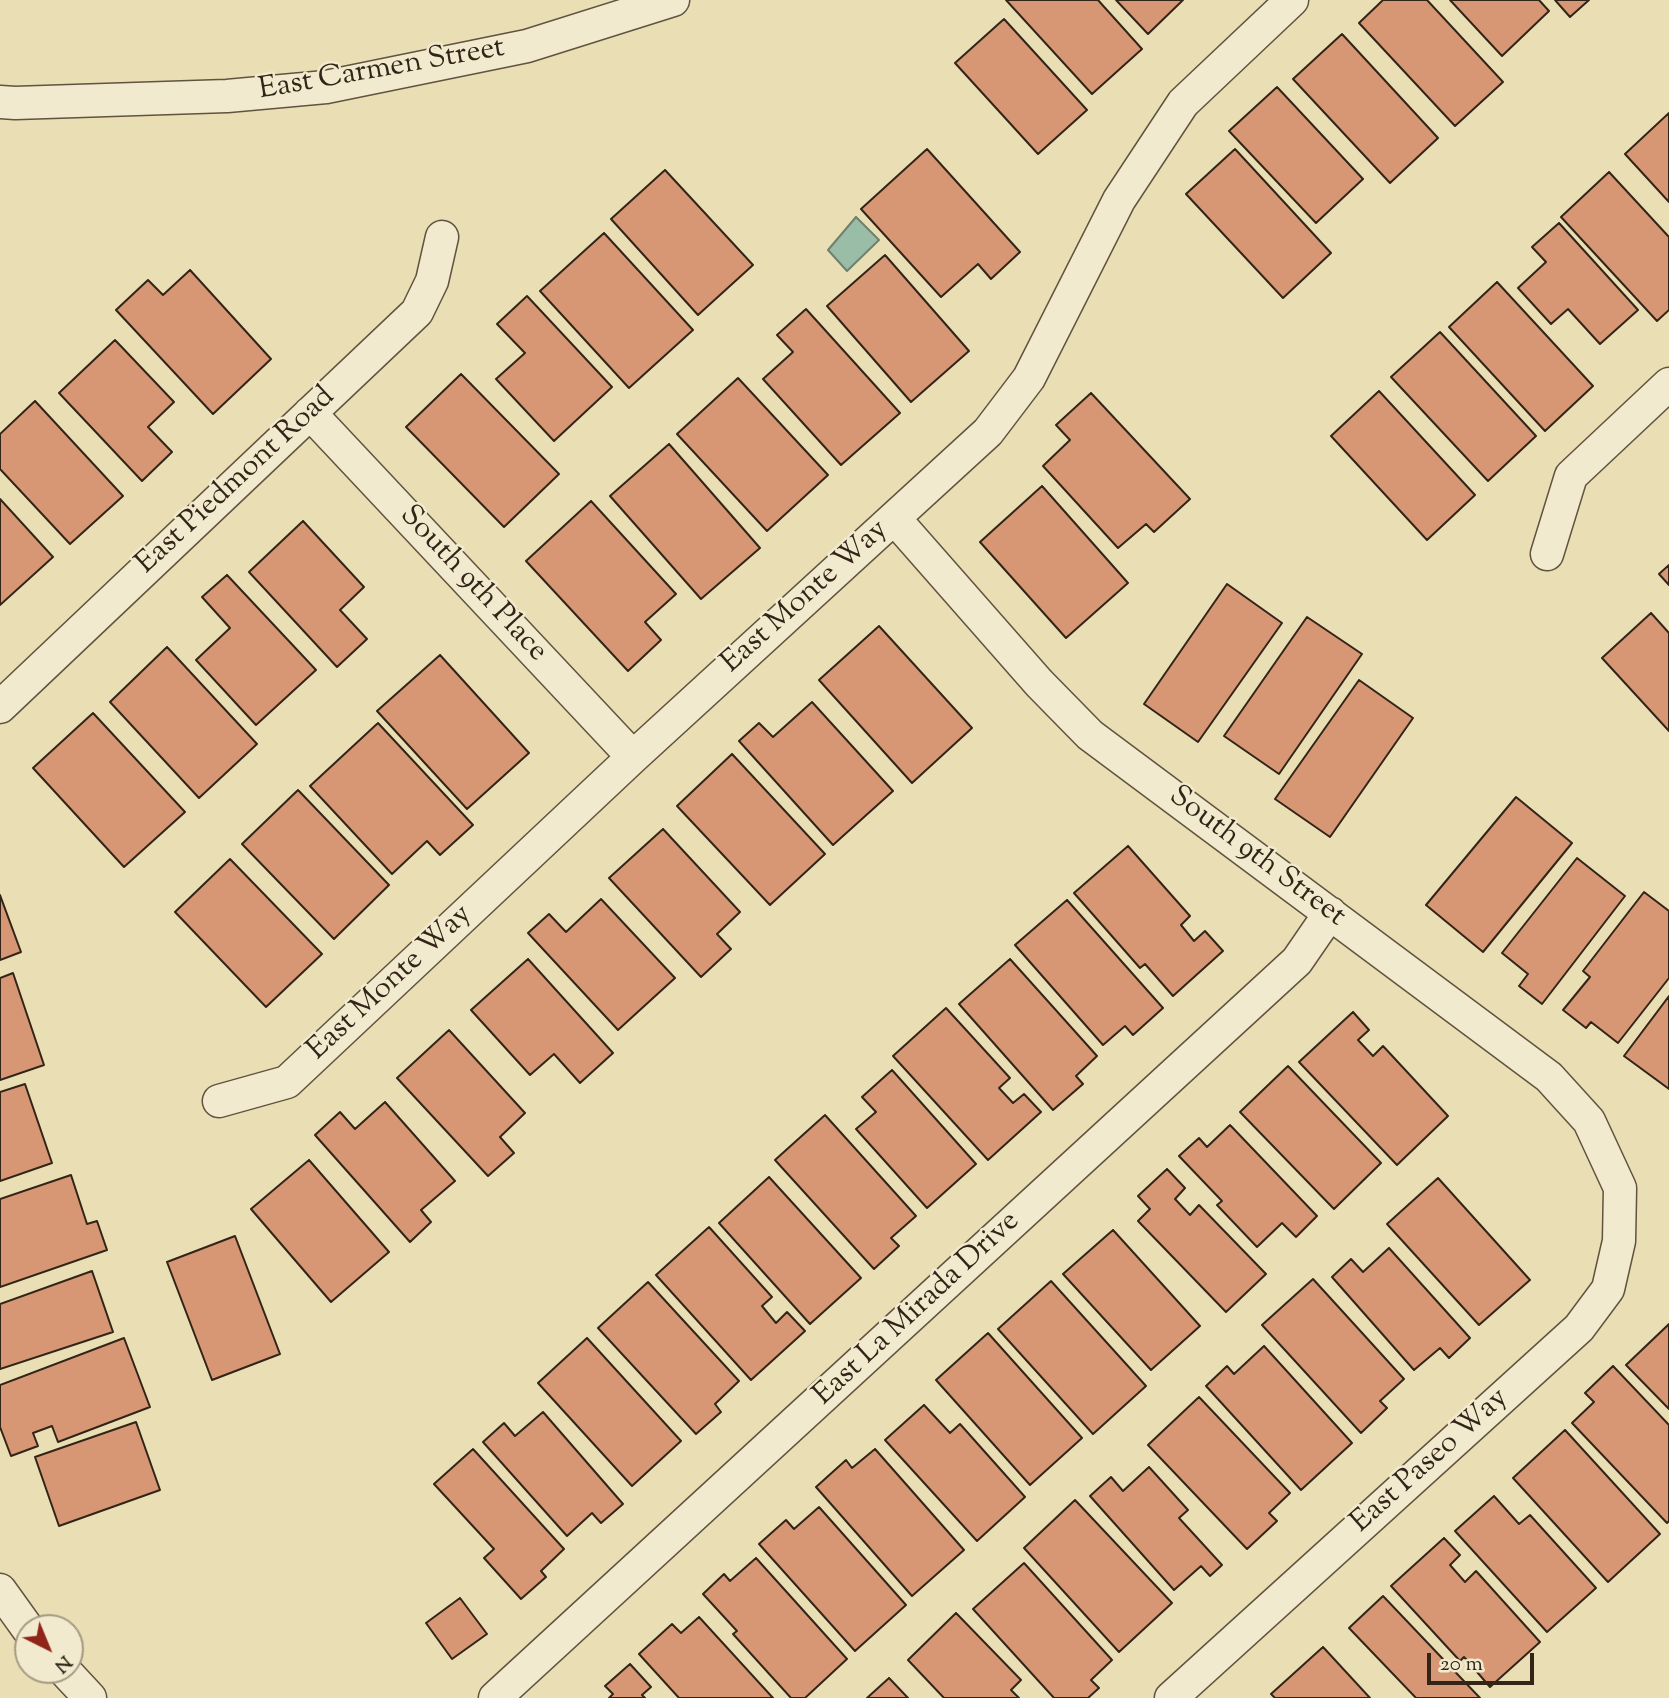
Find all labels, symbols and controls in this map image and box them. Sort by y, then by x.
street label: East Carmen Street [256,32,508,110]
street label: East Piedmont Road [130,381,344,583]
street label: South 9th Place [390,499,554,671]
street label: East Monte Way [715,514,897,682]
street label: South 9th Street [1161,780,1351,936]
street label: East Monte Way [301,899,481,1069]
street label: East La Mirada Drive [807,1205,1029,1415]
street label: East Paseo Way [1345,1382,1517,1542]
north arrow [14,1614,84,1684]
scale bar [1431,1638,1538,1682]
text: N [48,1648,77,1678]
text: 20 m [1440,1650,1483,1680]

